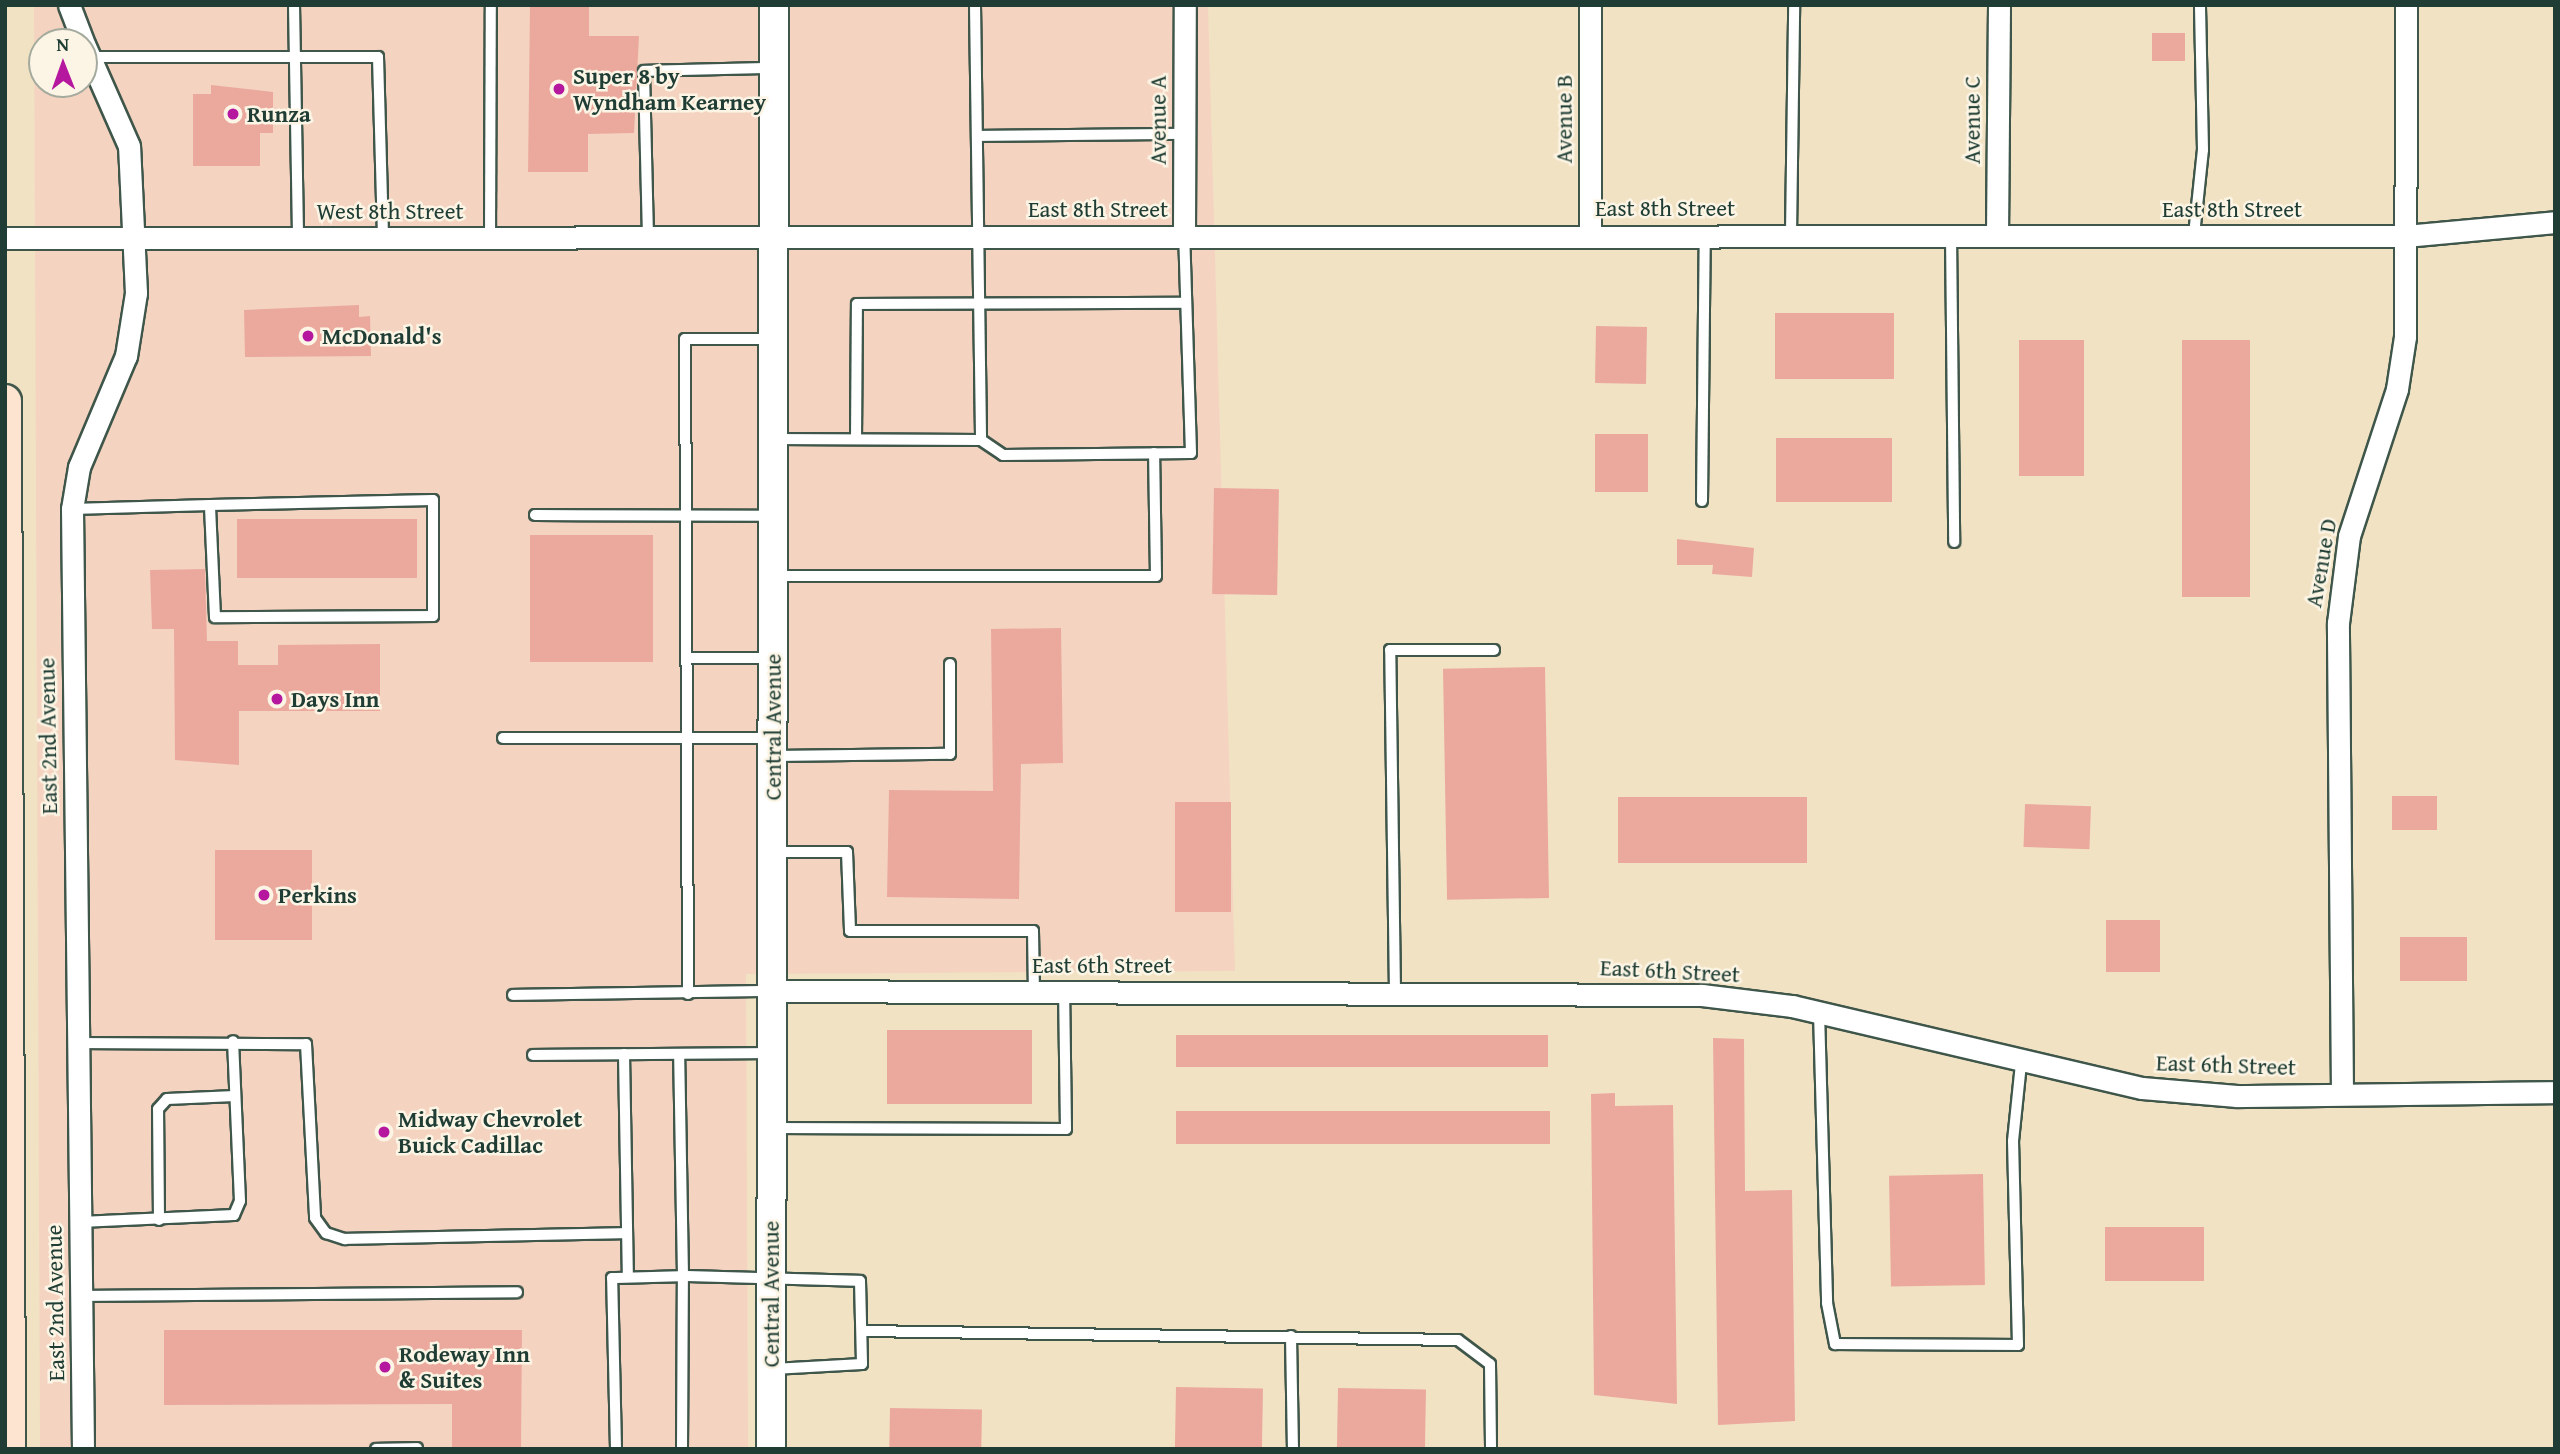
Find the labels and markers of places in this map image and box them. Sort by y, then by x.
place label: Super 8 by Wyndham Kearney [573,62,766,116]
marker: Super 8 by Wyndham Kearney [551,81,567,97]
place label: Runza [247,100,311,128]
marker: Runza [225,106,241,122]
place label: McDonald's [322,322,442,350]
marker: McDonald's [300,328,316,344]
place label: Days Inn [291,685,379,713]
marker: Days Inn [269,691,285,707]
place label: Perkins [278,881,357,909]
marker: Perkins [256,887,272,903]
place label: Midway Chevrolet Buick Cadillac [398,1105,582,1159]
marker: Midway Chevrolet Buick Cadillac [376,1124,392,1140]
place label: Rodeway Inn & Suites [399,1340,530,1394]
marker: Rodeway Inn & Suites [377,1359,393,1375]

